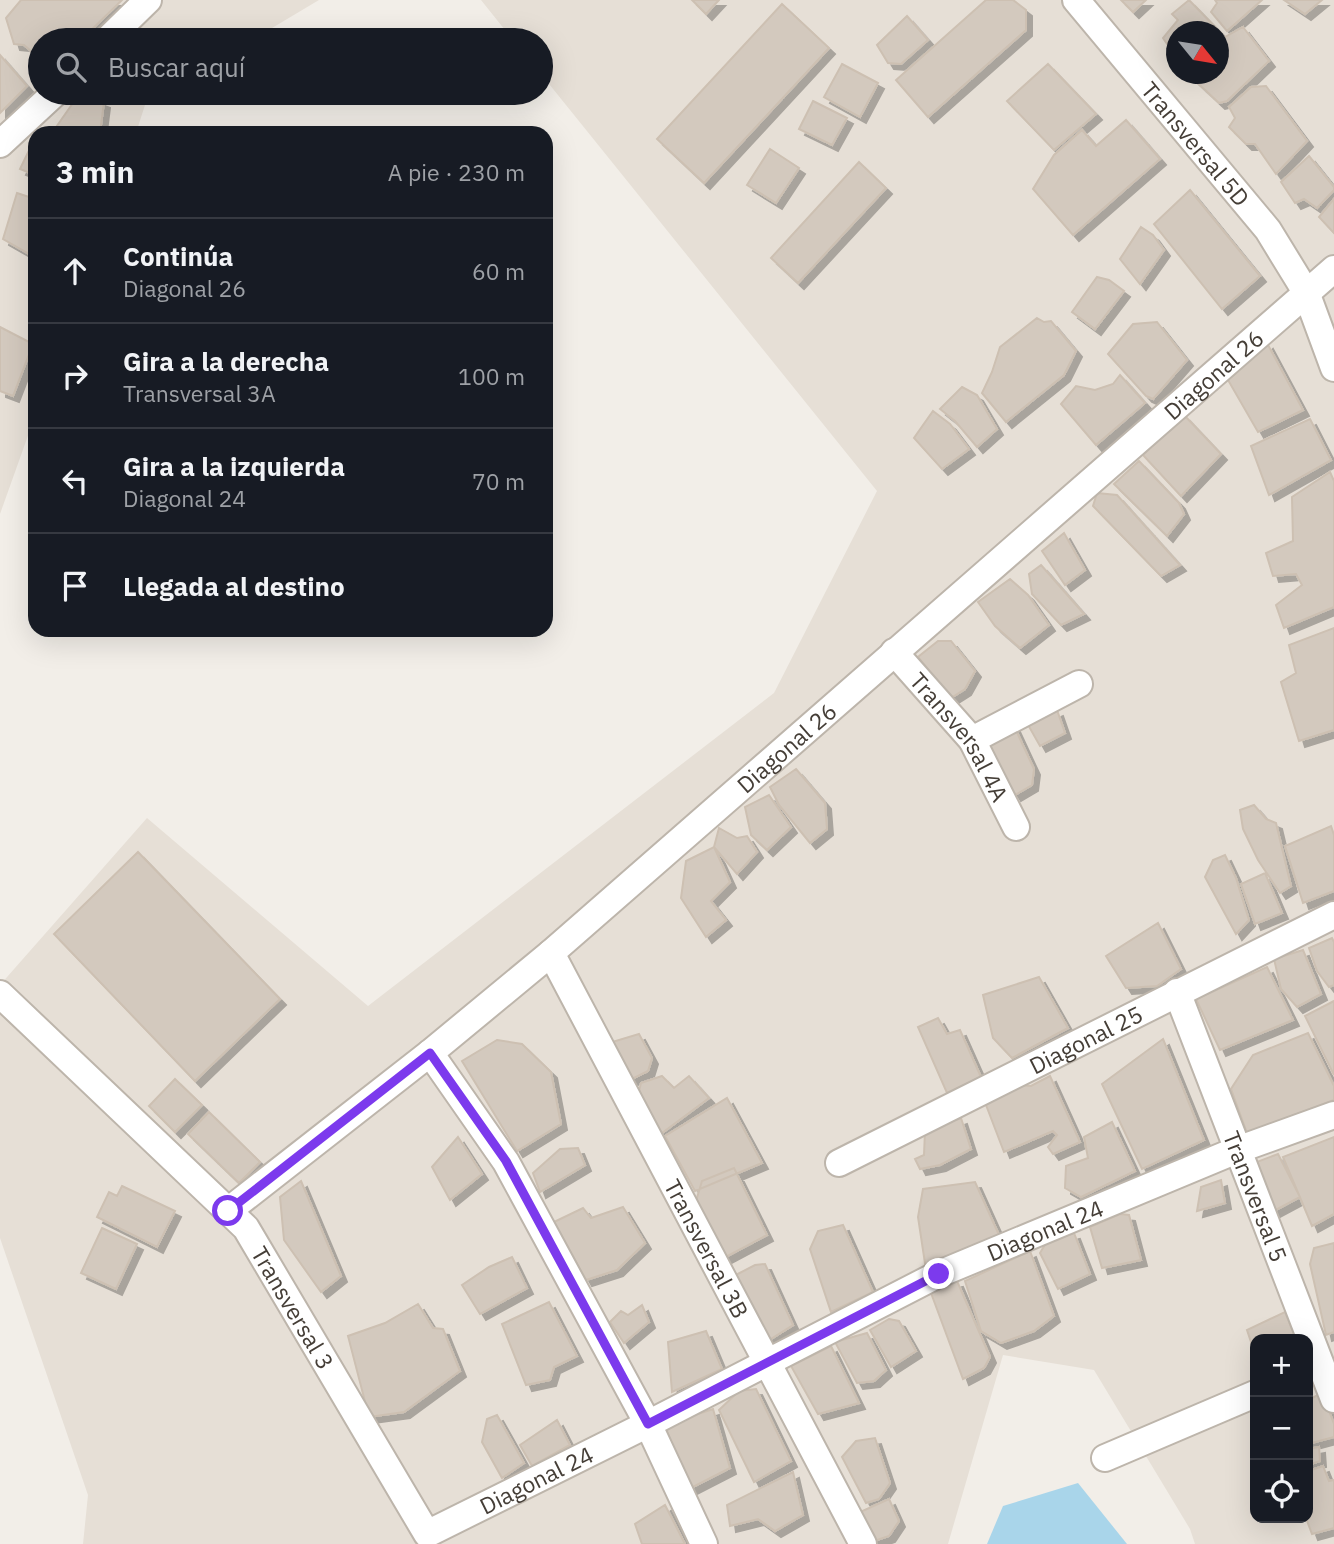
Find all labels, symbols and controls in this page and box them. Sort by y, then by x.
north arrow [1166,21,1229,84]
search box [28,28,553,105]
icon: search [52,48,90,86]
text: Buscar aquí [108,50,245,84]
street label: Transversal 5D [1135,75,1257,212]
text: 3 min [56,152,134,191]
text: A pie · 230 m [388,157,525,187]
text: Continúa [123,239,233,273]
icon: ahead [56,252,94,290]
text: 60 m [472,256,525,286]
text: Diagonal 26 [123,273,246,303]
street label: Diagonal 26 [1157,323,1270,426]
text: Gira a la derecha [123,344,329,378]
icon: right [56,357,94,395]
text: 100 m [458,361,525,391]
text: Transversal 3A [123,378,276,408]
text: Gira a la izquierda [123,449,345,483]
icon: left [56,462,94,500]
text: 70 m [472,466,525,496]
text: Diagonal 24 [123,483,246,513]
icon: arrive [56,567,94,605]
text: Llegada al destino [123,569,345,603]
street label: Transversal 4A [904,666,1016,807]
street label: Diagonal 26 [730,696,843,799]
street label: Diagonal 25 [1024,998,1148,1080]
street label: Transversal 5 [1217,1127,1295,1266]
street label: Transversal 3B [658,1174,756,1323]
street label: Diagonal 24 [982,1192,1107,1267]
route start [212,1195,243,1226]
street label: Transversal 3 [245,1241,341,1375]
route end [923,1258,954,1289]
map controls [1250,1334,1313,1523]
button: + [1250,1334,1313,1397]
button: − [1250,1397,1313,1460]
street label: Diagonal 24 [474,1439,598,1521]
button: locate [1250,1460,1313,1523]

